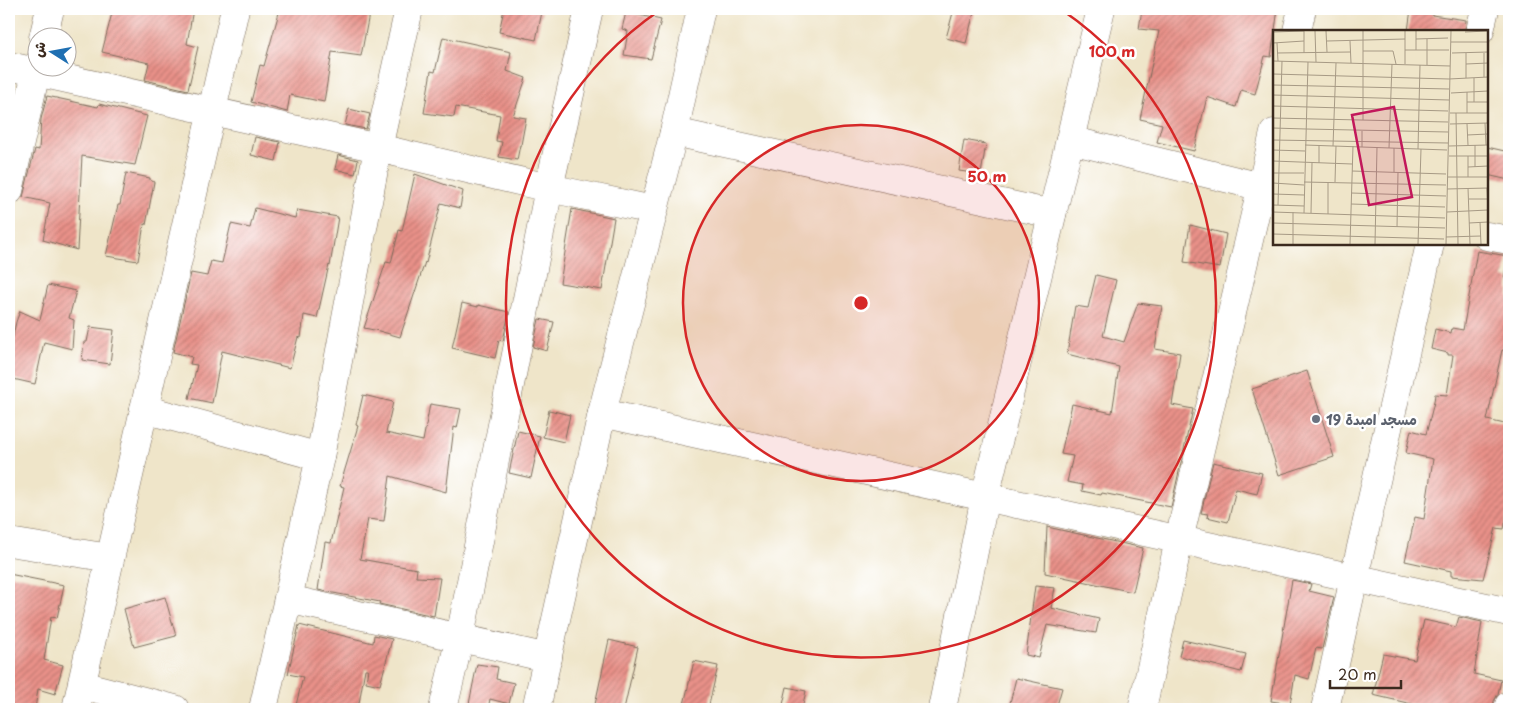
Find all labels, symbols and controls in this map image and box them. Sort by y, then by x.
north arrow [28,28,78,78]
inset map [1273,30,1488,245]
text: 100 m [1089,39,1135,62]
text: ش [27,40,51,59]
text: 50 m [968,164,1006,187]
centre of rings [852,294,870,312]
place label: مسجد امبدة 19 [1326,409,1417,430]
marker: مسجد امبدة 19 [1310,413,1322,425]
scale bar [1330,658,1402,690]
text: 20 m [1338,662,1377,685]

